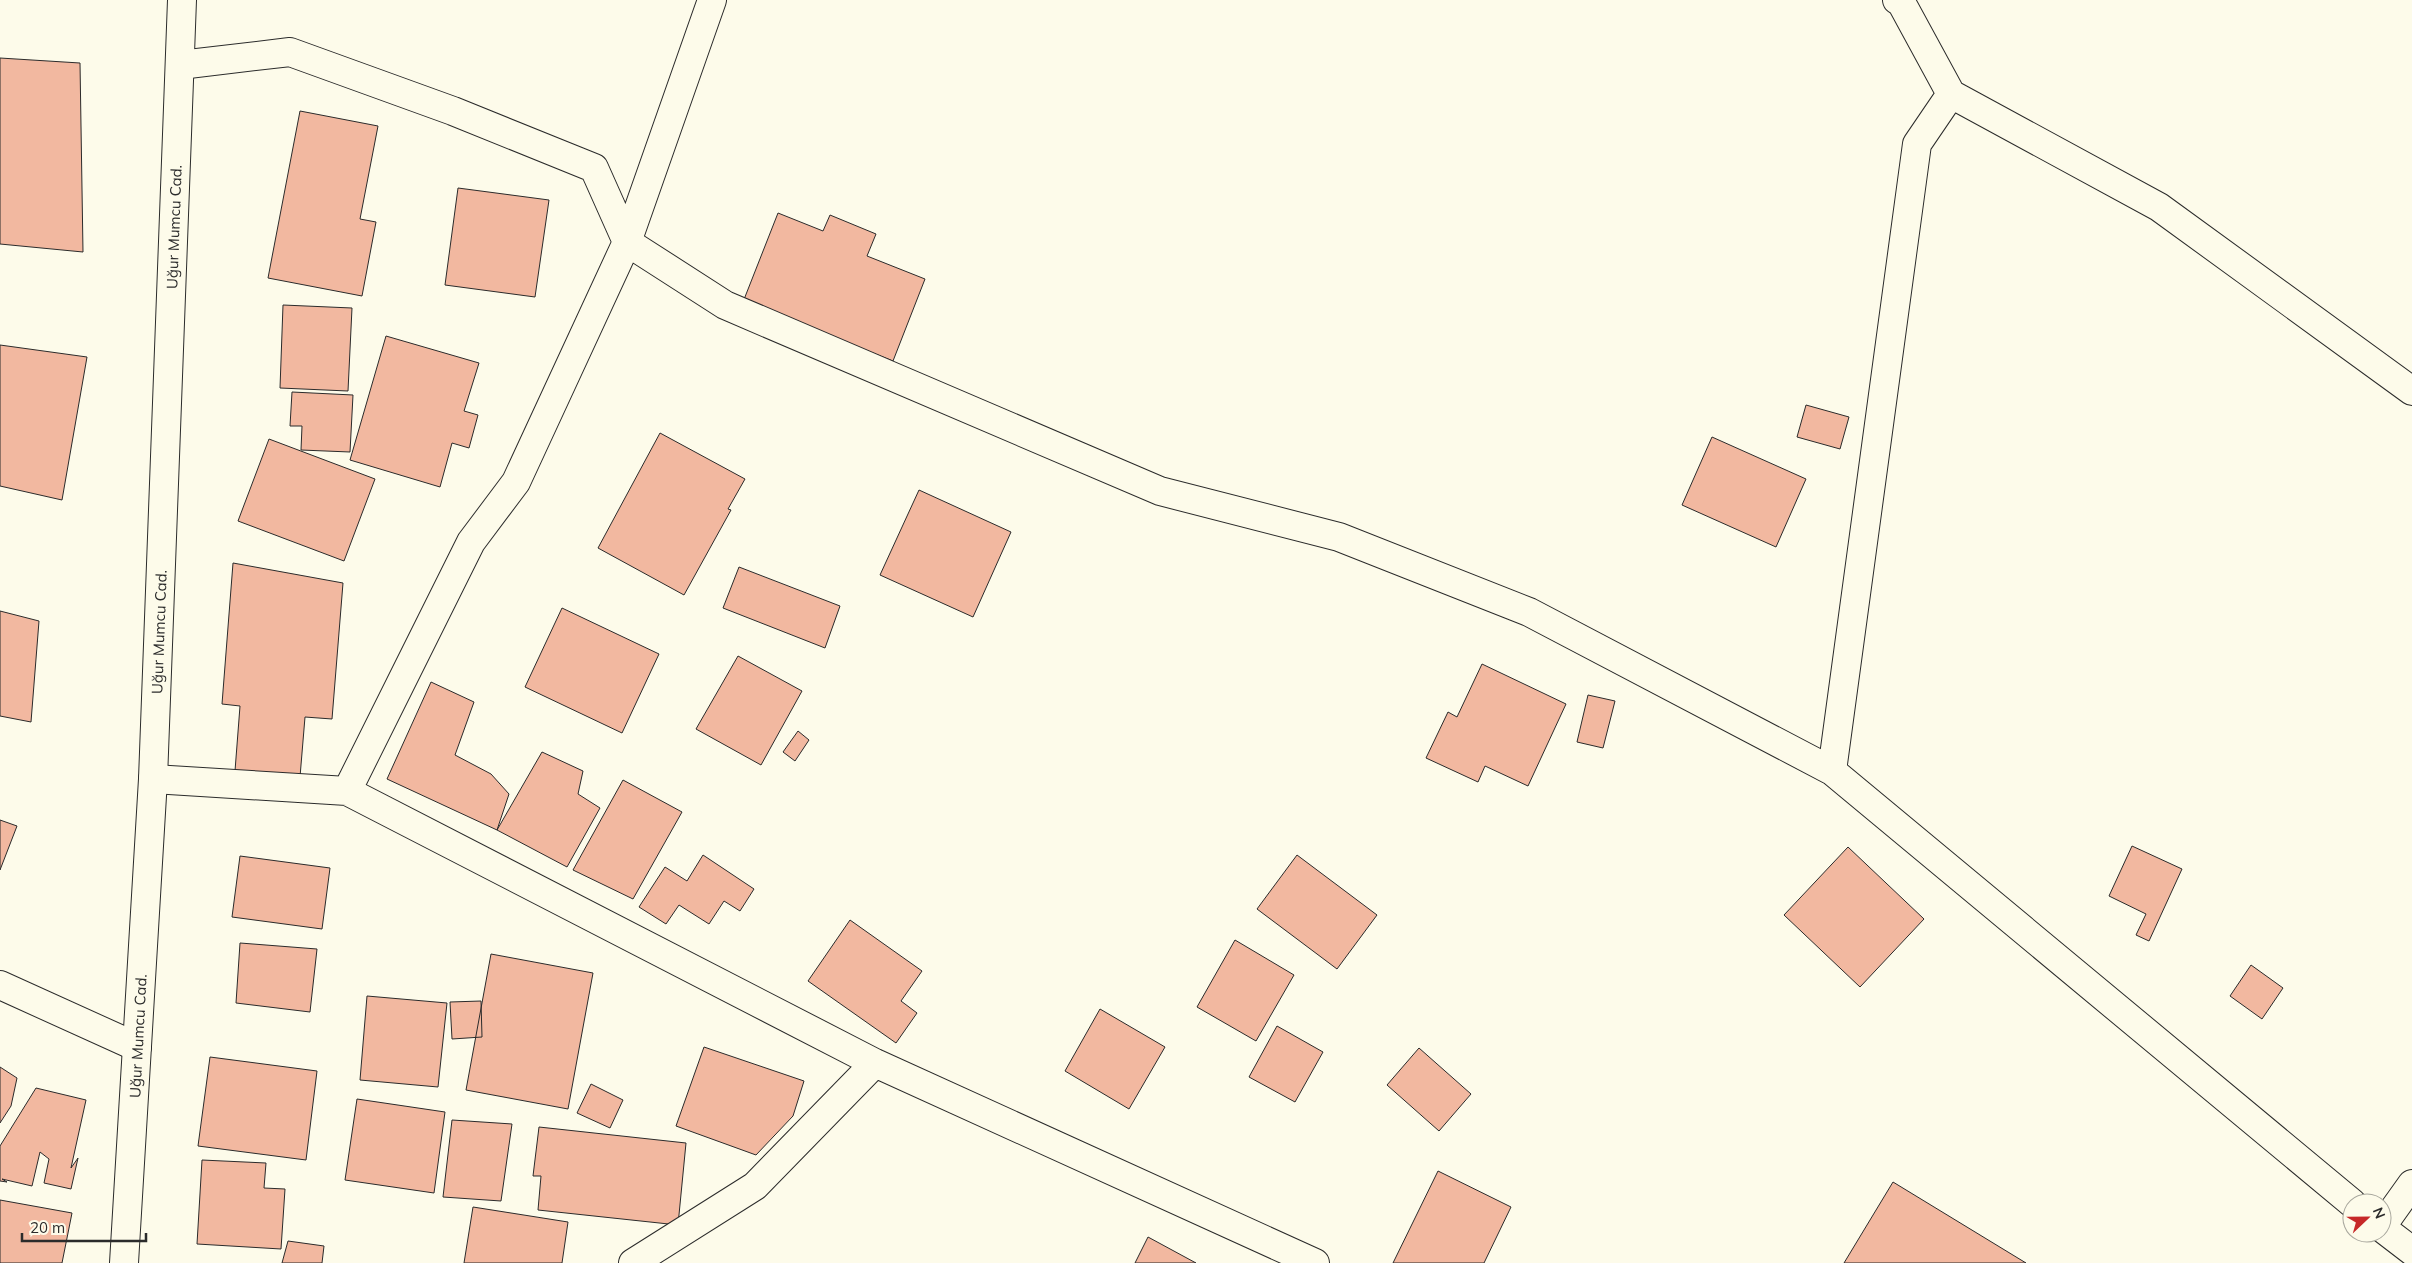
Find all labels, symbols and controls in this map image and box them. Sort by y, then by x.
street label: Uğur Mumcu Cad. [162,165,186,289]
street label: Uğur Mumcu Cad. [147,570,171,694]
street label: Uğur Mumcu Cad. [125,974,151,1098]
north arrow [2342,1193,2392,1243]
text: N [2369,1205,2389,1221]
scale bar [22,1210,146,1242]
text: 20 m [30,1218,65,1237]

